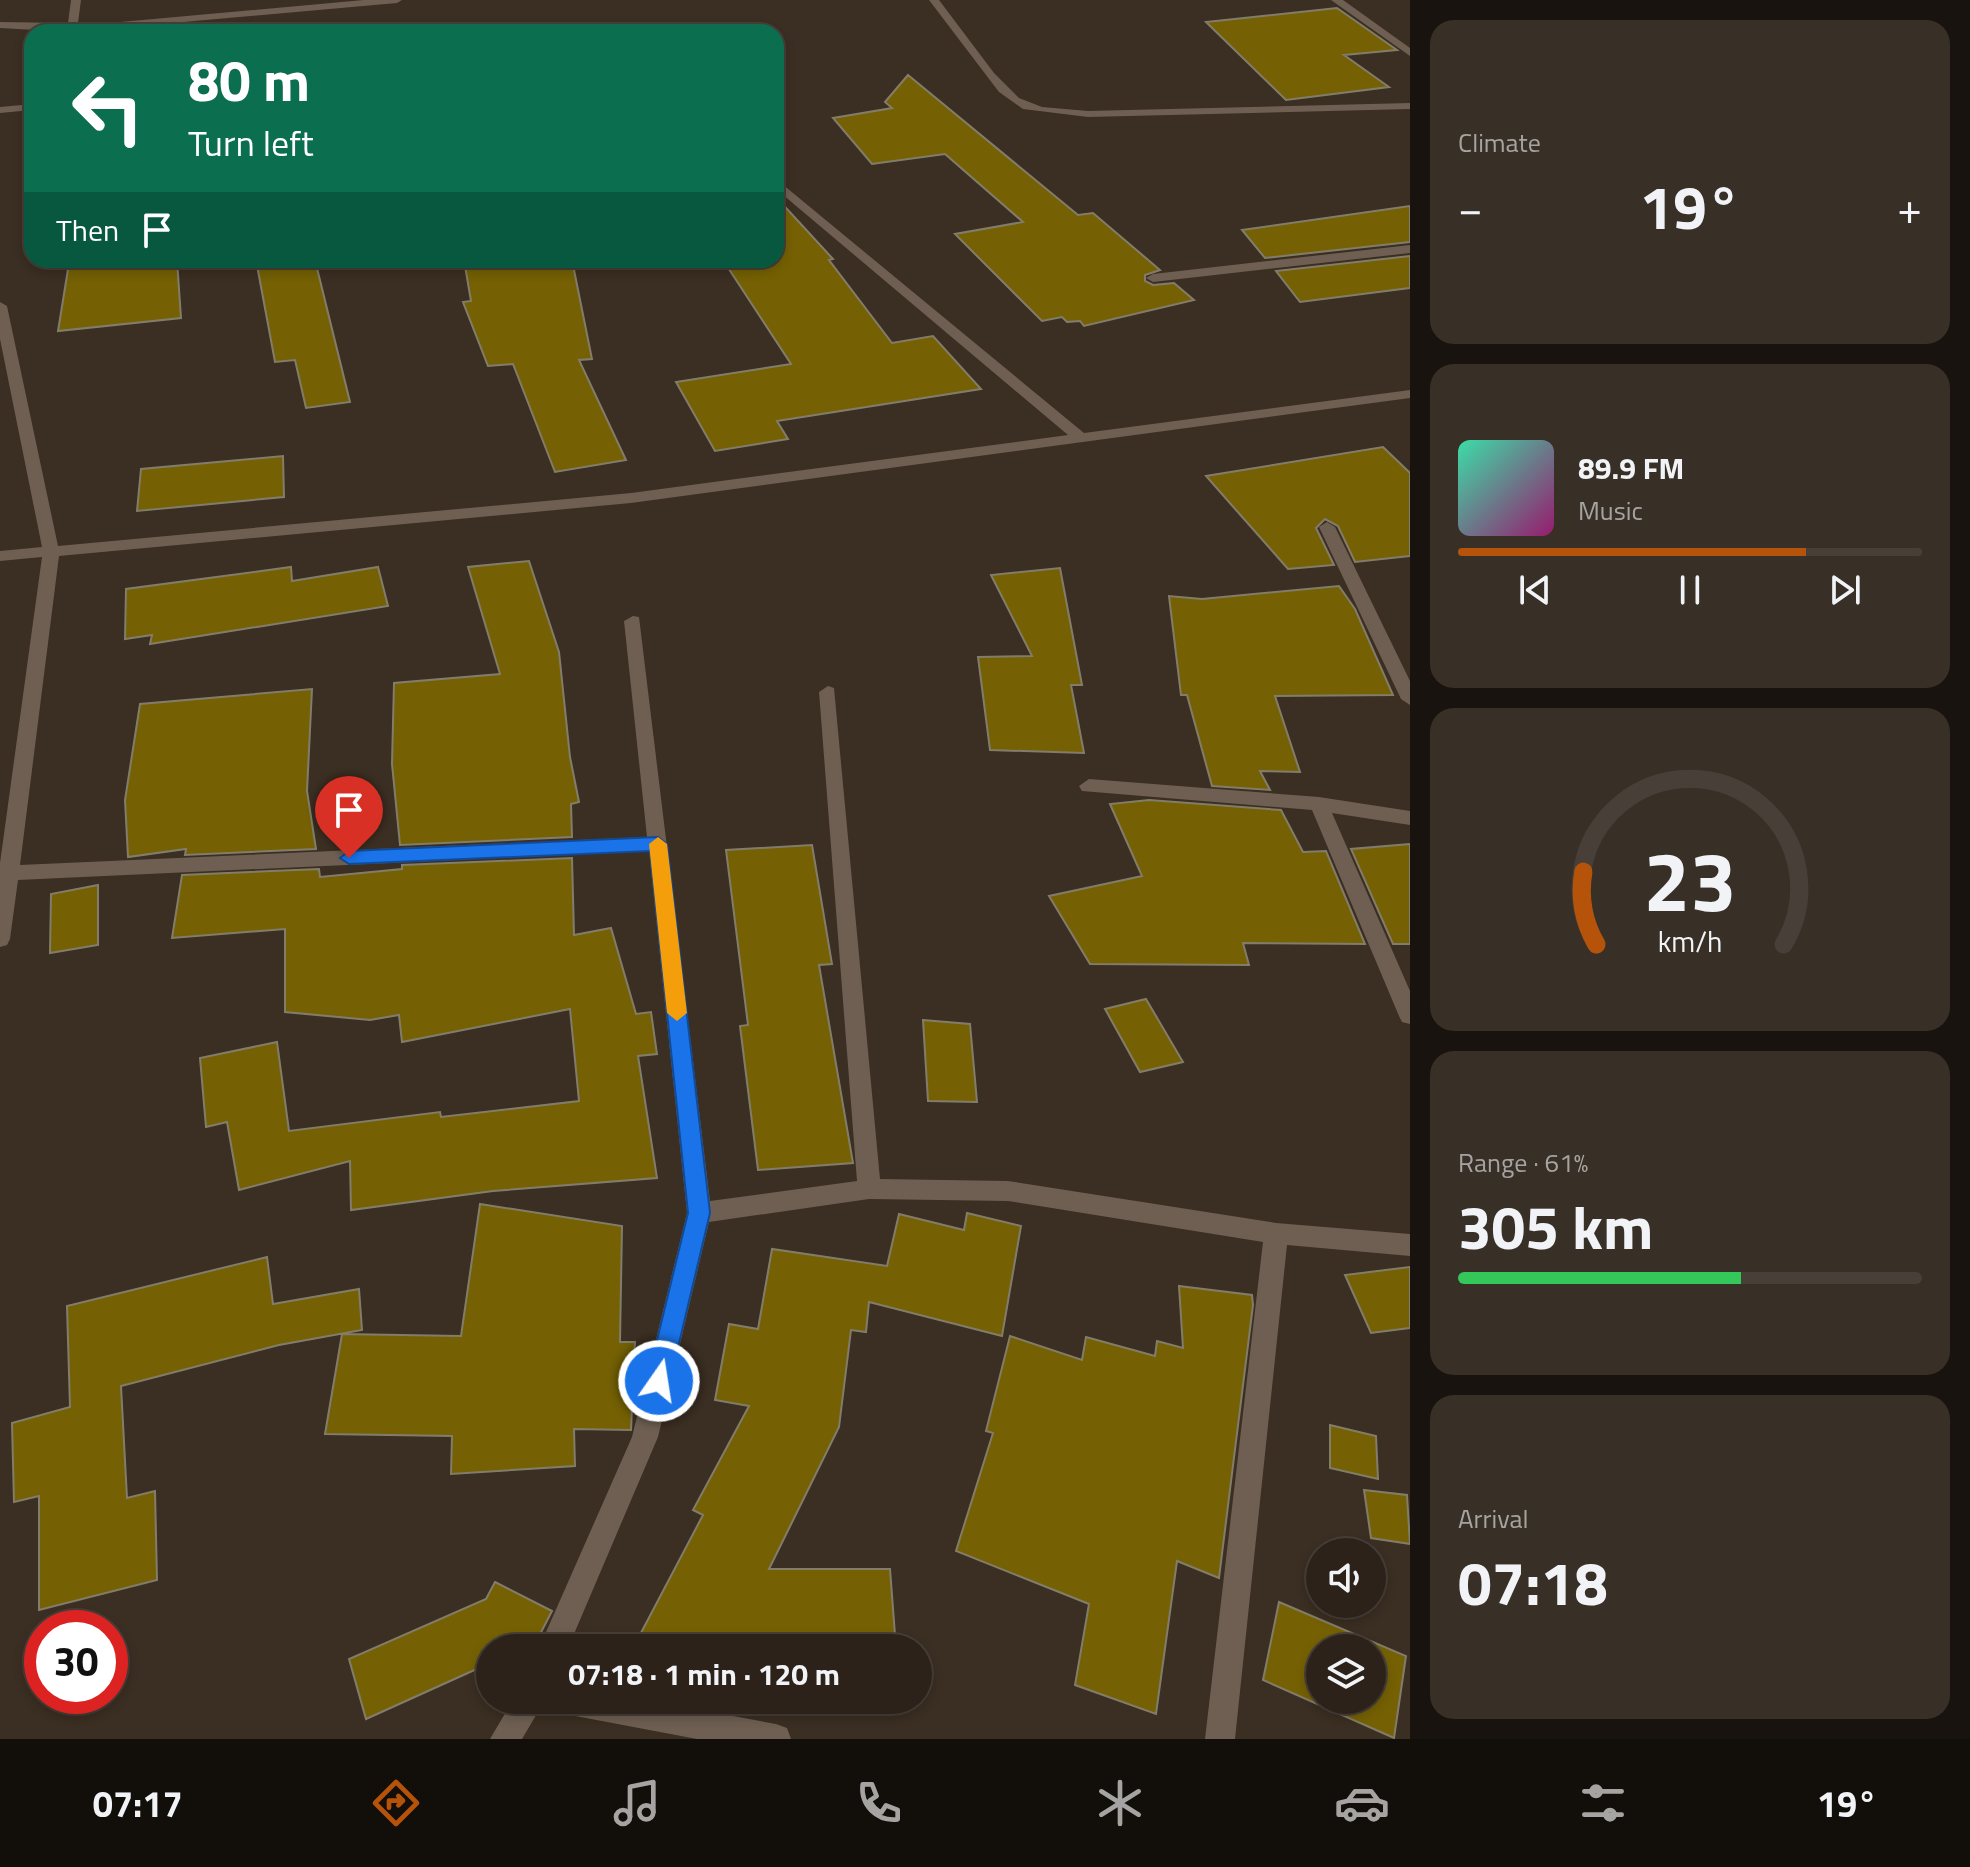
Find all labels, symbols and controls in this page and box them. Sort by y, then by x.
text: 80 m [188,38,310,123]
icon: left [56,56,160,160]
text: Turn left [188,115,314,170]
text: Climate [1458,123,1541,162]
text: 19° [1640,161,1740,252]
text: − [1458,174,1483,241]
text: + [1897,174,1922,241]
text: Then [56,207,119,253]
icon: arrive [135,208,179,252]
text: 89.9 FM [1578,445,1684,491]
text: Music [1578,491,1643,530]
icon: previous [1513,568,1557,612]
icon: pause [1668,568,1712,612]
icon: next [1823,568,1867,612]
pin [315,776,383,858]
icon: arrive [327,788,371,832]
text: 23 [1643,817,1737,943]
text: km/h [1658,921,1722,964]
text: Range · 61% [1458,1143,1588,1182]
text: 305 km [1458,1181,1653,1272]
position arrow [617,1339,701,1423]
text: Arrival [1458,1499,1529,1538]
text: 07:18 [1458,1537,1608,1628]
map controls [1306,1538,1386,1714]
button: sound [1306,1538,1386,1618]
speed limit sign: 30 [24,1610,128,1714]
button: layers [1306,1634,1386,1714]
text: 07:18 · 1 min · 120 m [568,1651,840,1697]
icon: directions [368,1775,424,1831]
icon: music [609,1775,665,1831]
icon: phone [851,1775,907,1831]
icon: climate [1092,1775,1148,1831]
icon: car [1334,1775,1390,1831]
icon: filters [1575,1775,1631,1831]
text: 07:17 [93,1776,183,1831]
text: 19° [1817,1776,1877,1831]

